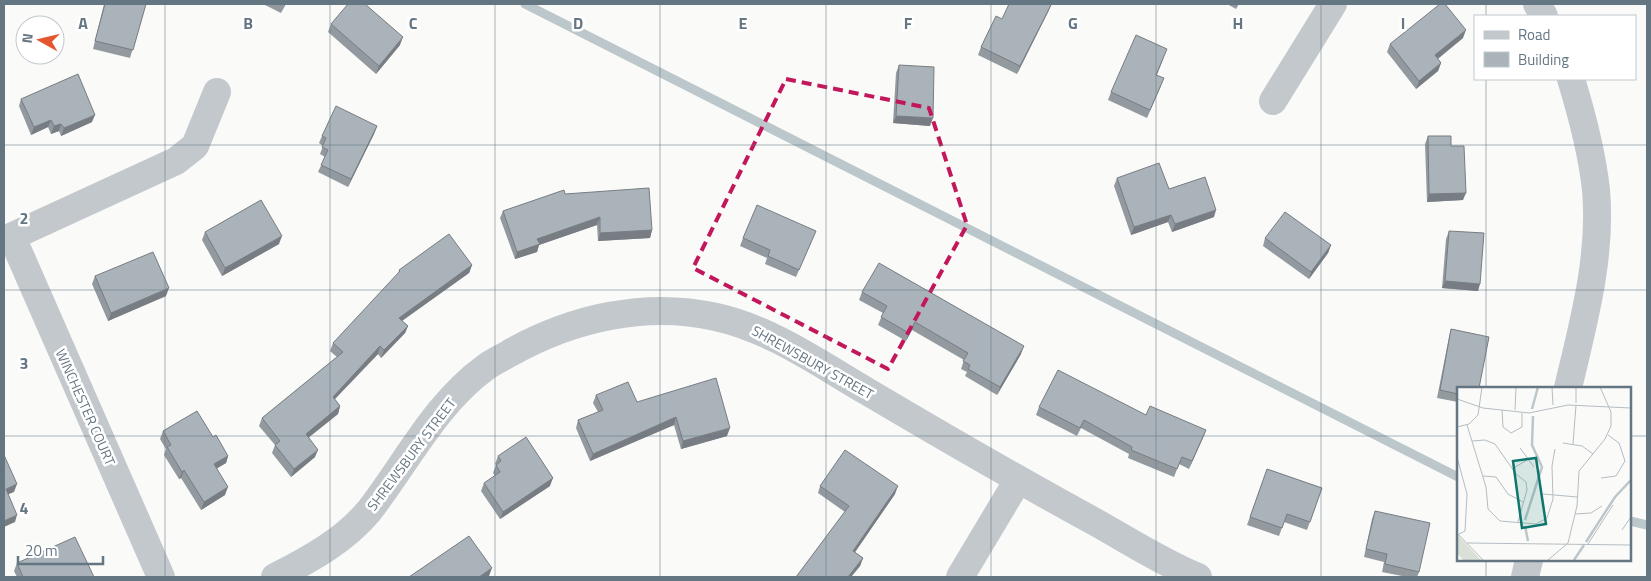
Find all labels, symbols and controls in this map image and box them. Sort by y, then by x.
text: A [78,11,88,35]
text: B [243,11,253,35]
text: C [409,11,418,35]
text: D [573,11,583,35]
text: E [739,11,748,35]
text: F [904,11,913,35]
text: G [1068,11,1078,35]
text: H [1233,11,1243,35]
text: I [1401,11,1405,35]
north arrow [15,15,65,65]
legend [1474,15,1636,80]
text: Road [1518,23,1550,46]
text: N [16,32,38,44]
text: Building [1518,48,1569,71]
text: 2 [20,206,28,230]
street label: SHREWSBURY STREET [748,320,878,405]
street label: WINCHESTER COURT [51,345,121,469]
text: 3 [20,351,28,375]
inset map [1457,387,1631,561]
street label: SHREWSBURY STREET [362,393,461,515]
text: 4 [20,496,29,520]
scale bar [18,534,102,566]
text: 20 m [25,539,58,562]

